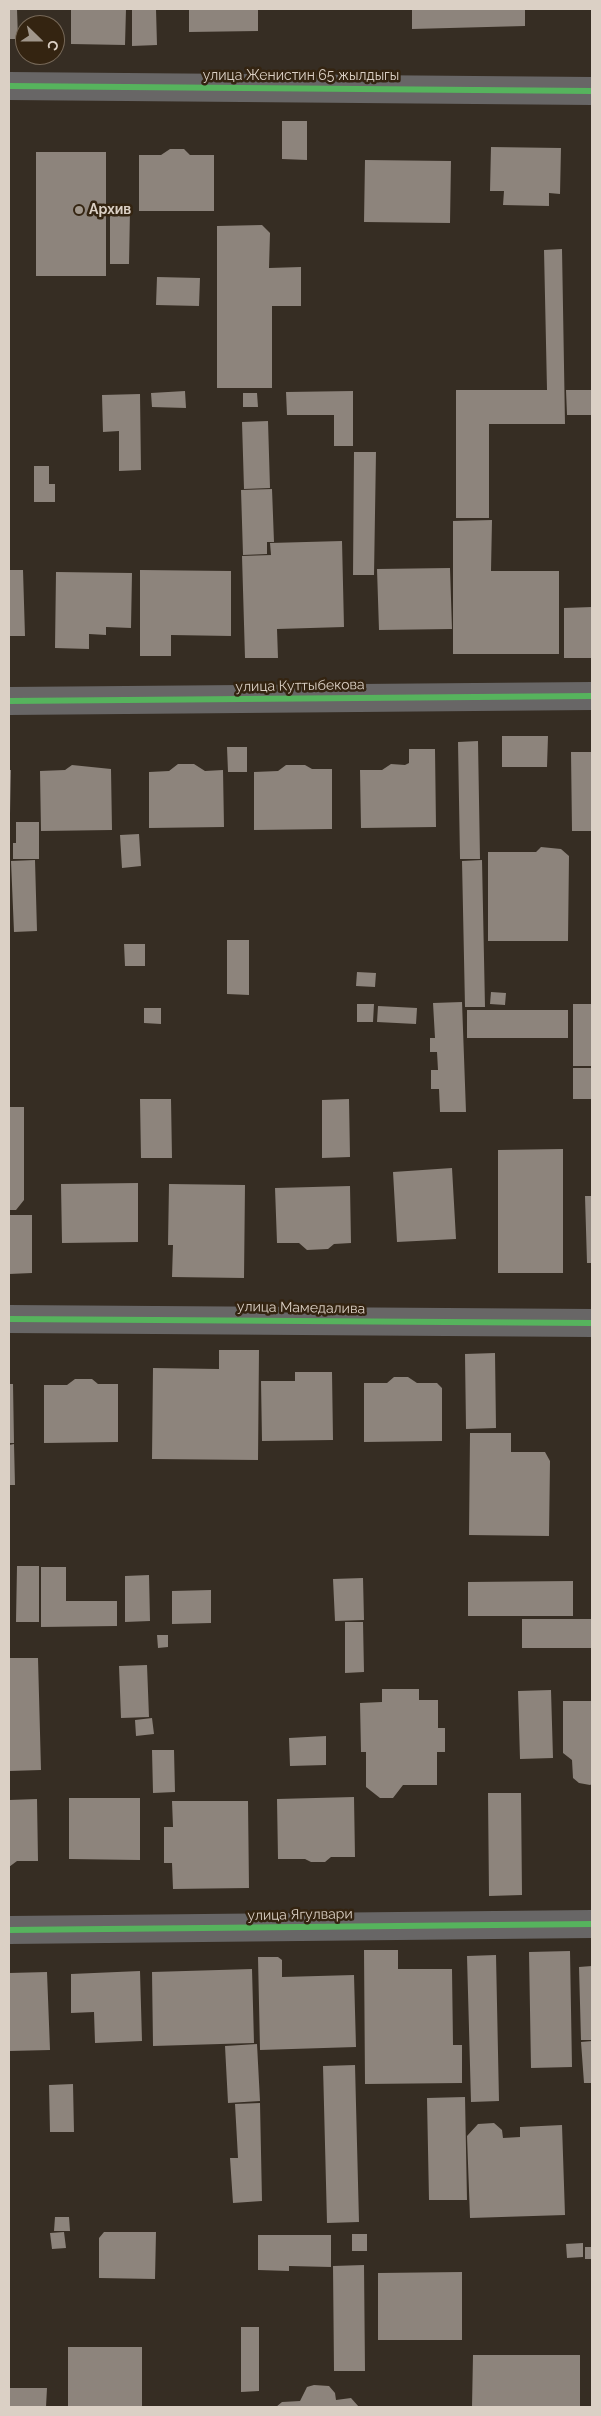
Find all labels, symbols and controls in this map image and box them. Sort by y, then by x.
north arrow [15,15,65,65]
text: С [44,38,62,53]
street label: улица Женистин 65 жылдыгы [203,68,399,84]
place label: Архив [89,202,131,218]
marker: Архив [73,204,85,216]
street label: улица Куттыбекова [235,676,365,696]
street label: улица Мамедалива [237,1298,365,1318]
street label: улица Ягулвари [247,1906,353,1924]

